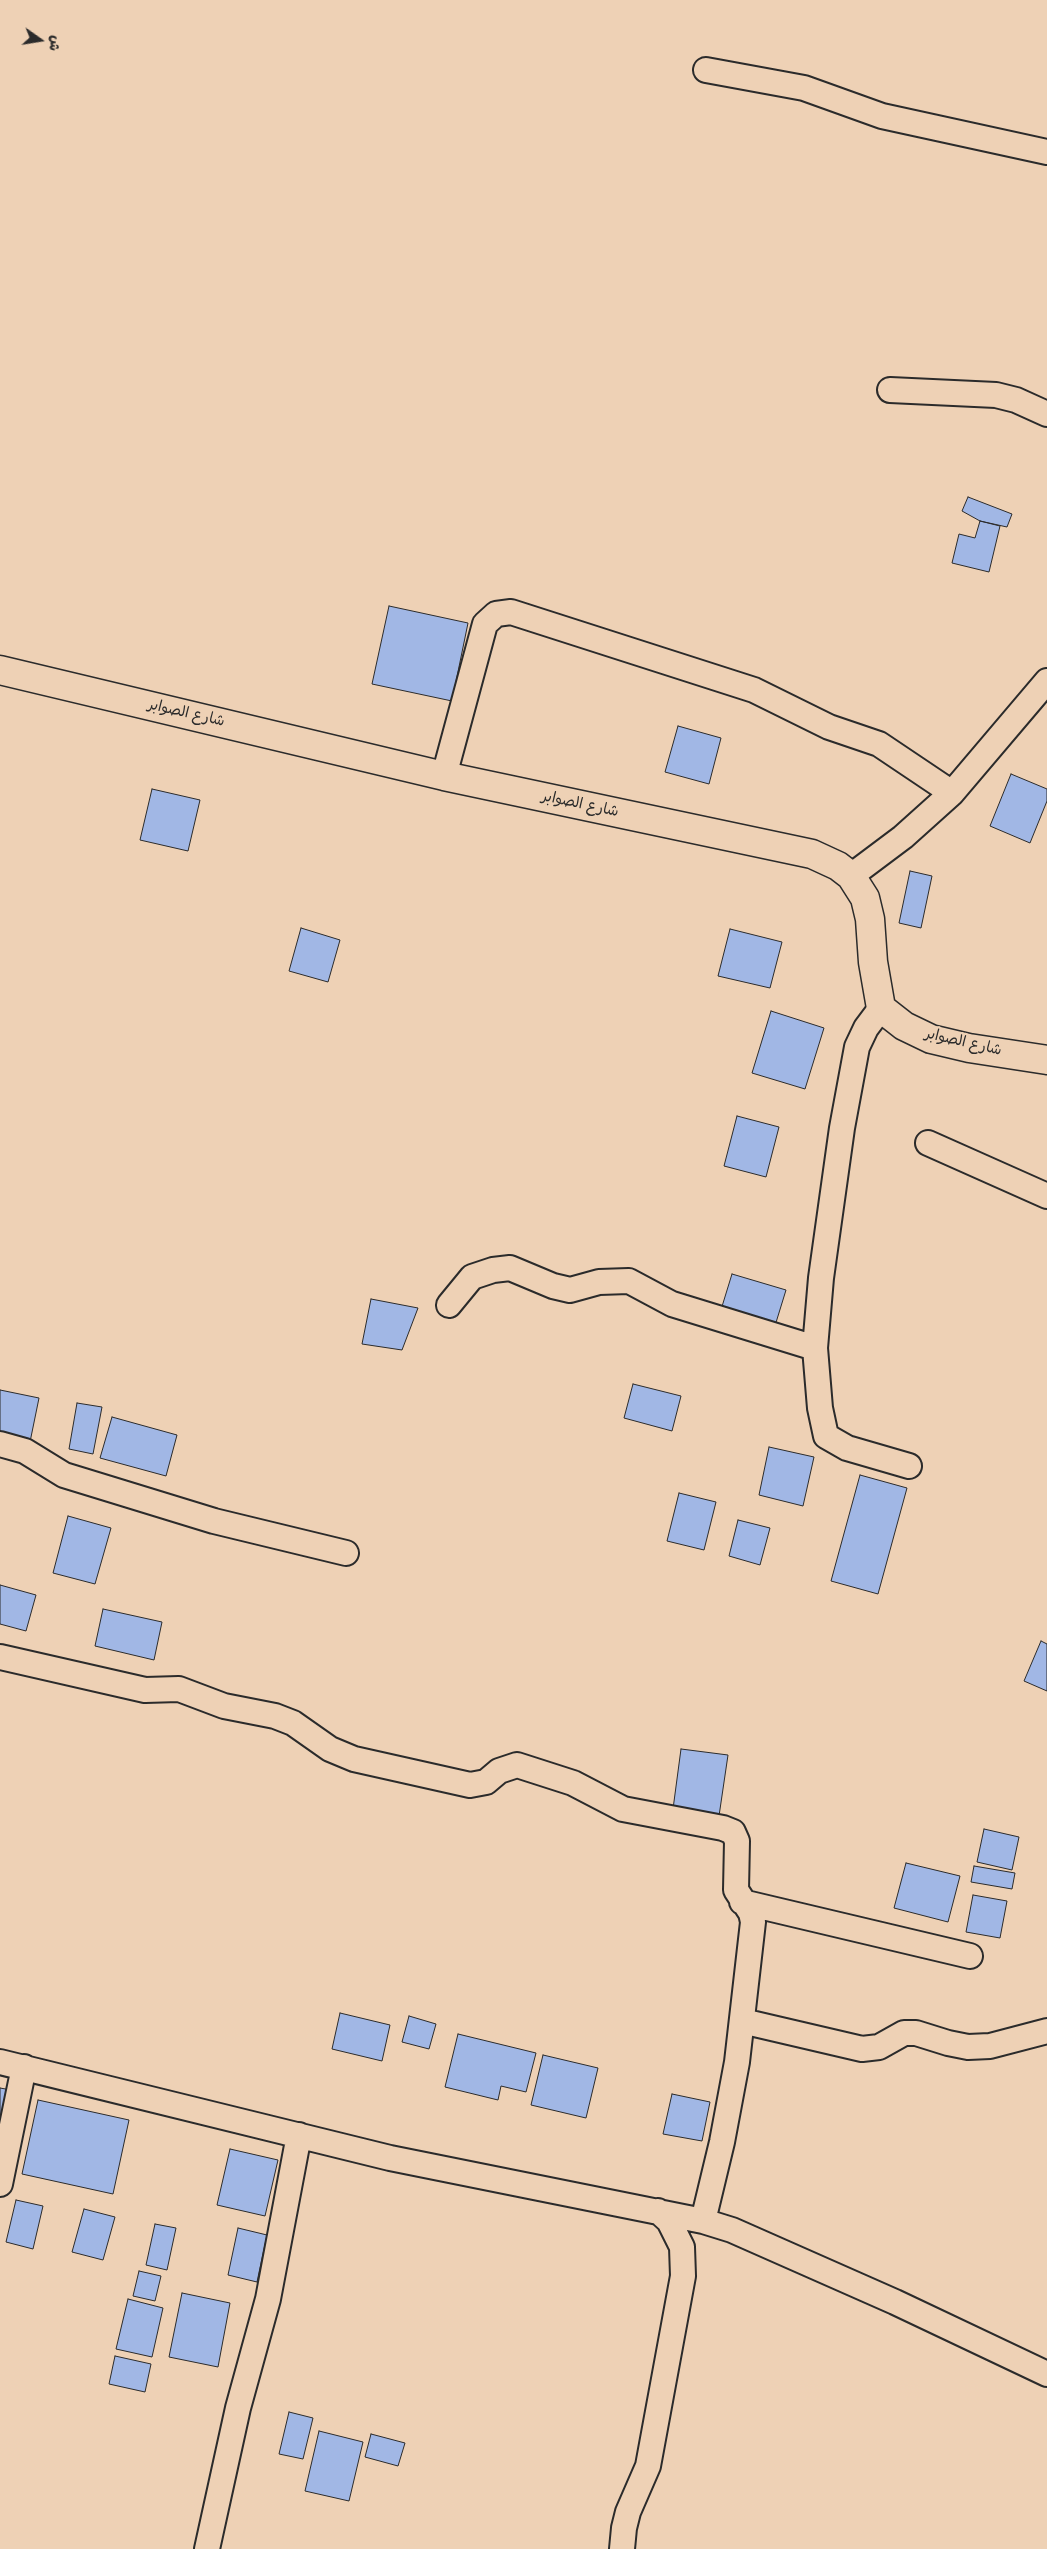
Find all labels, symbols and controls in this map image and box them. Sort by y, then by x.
north arrow [15,15,65,65]
text: ش [44,34,65,53]
street label: شارع الصوابر [146,696,226,732]
street label: شارع الصوابر [540,788,620,822]
street label: شارع الصوابر [923,1025,1003,1061]

